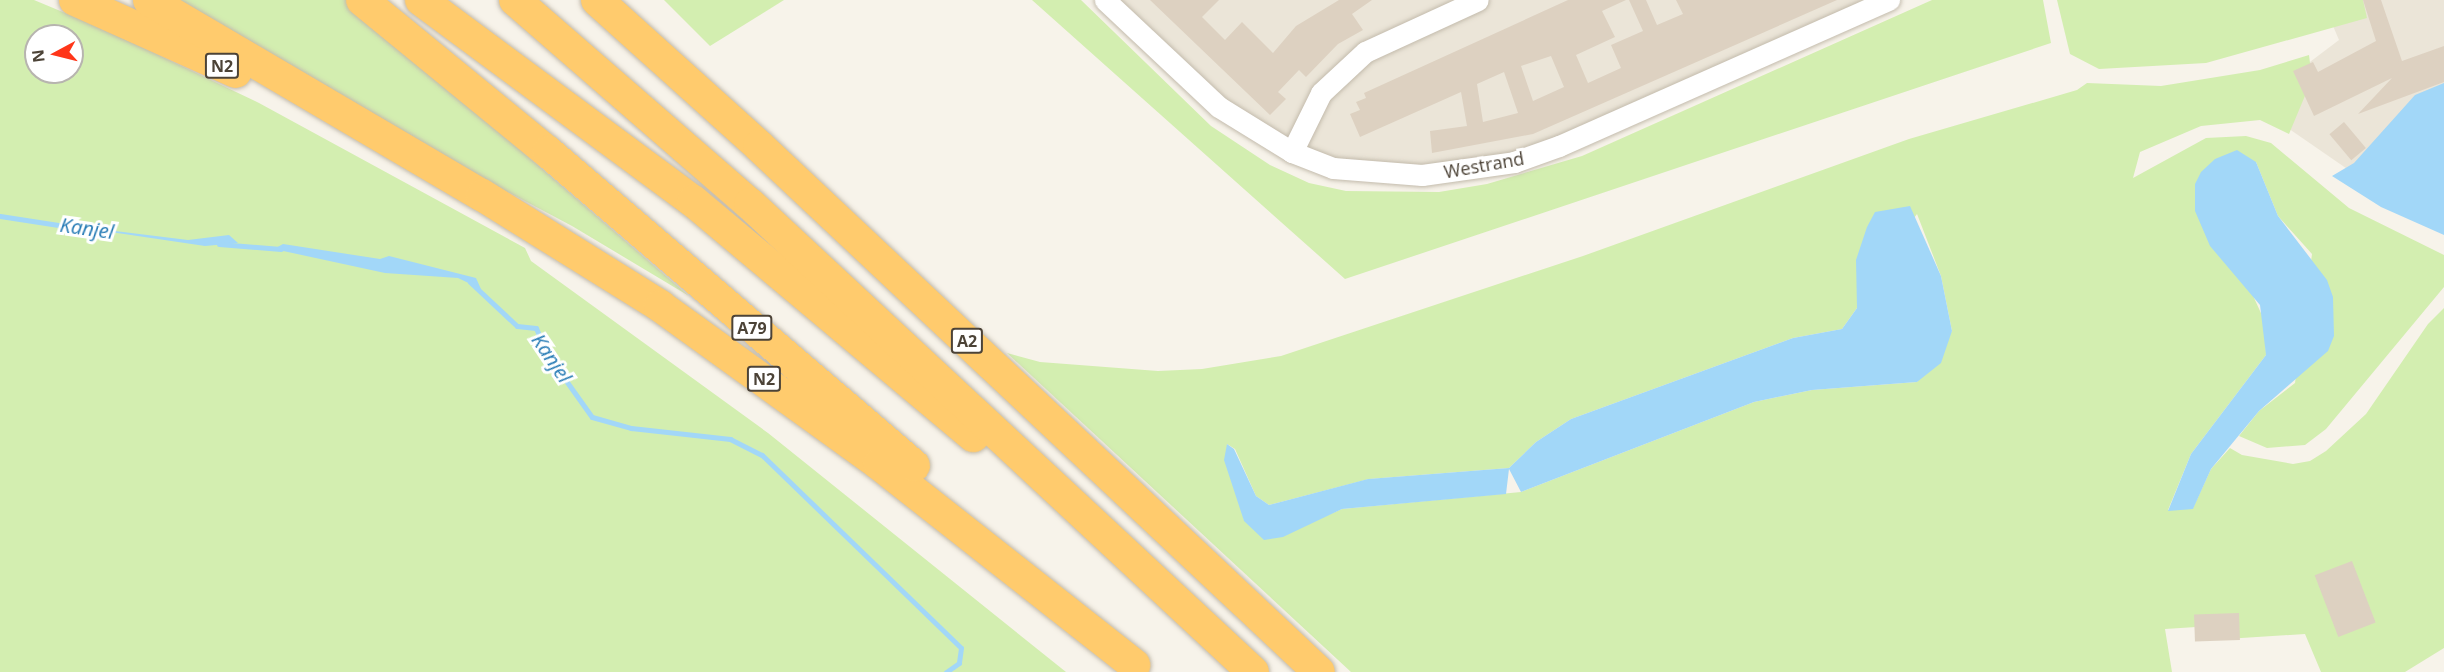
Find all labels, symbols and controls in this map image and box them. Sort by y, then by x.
north arrow [24,24,84,84]
text: N [26,48,50,64]
road number: N2 [204,53,240,79]
street label: Westrand [1442,147,1526,183]
water label: Kanjel [59,212,115,244]
road number: A79 [731,315,773,341]
road number: A2 [950,328,984,354]
water label: Kanjel [527,329,577,387]
road number: N2 [746,366,782,392]

